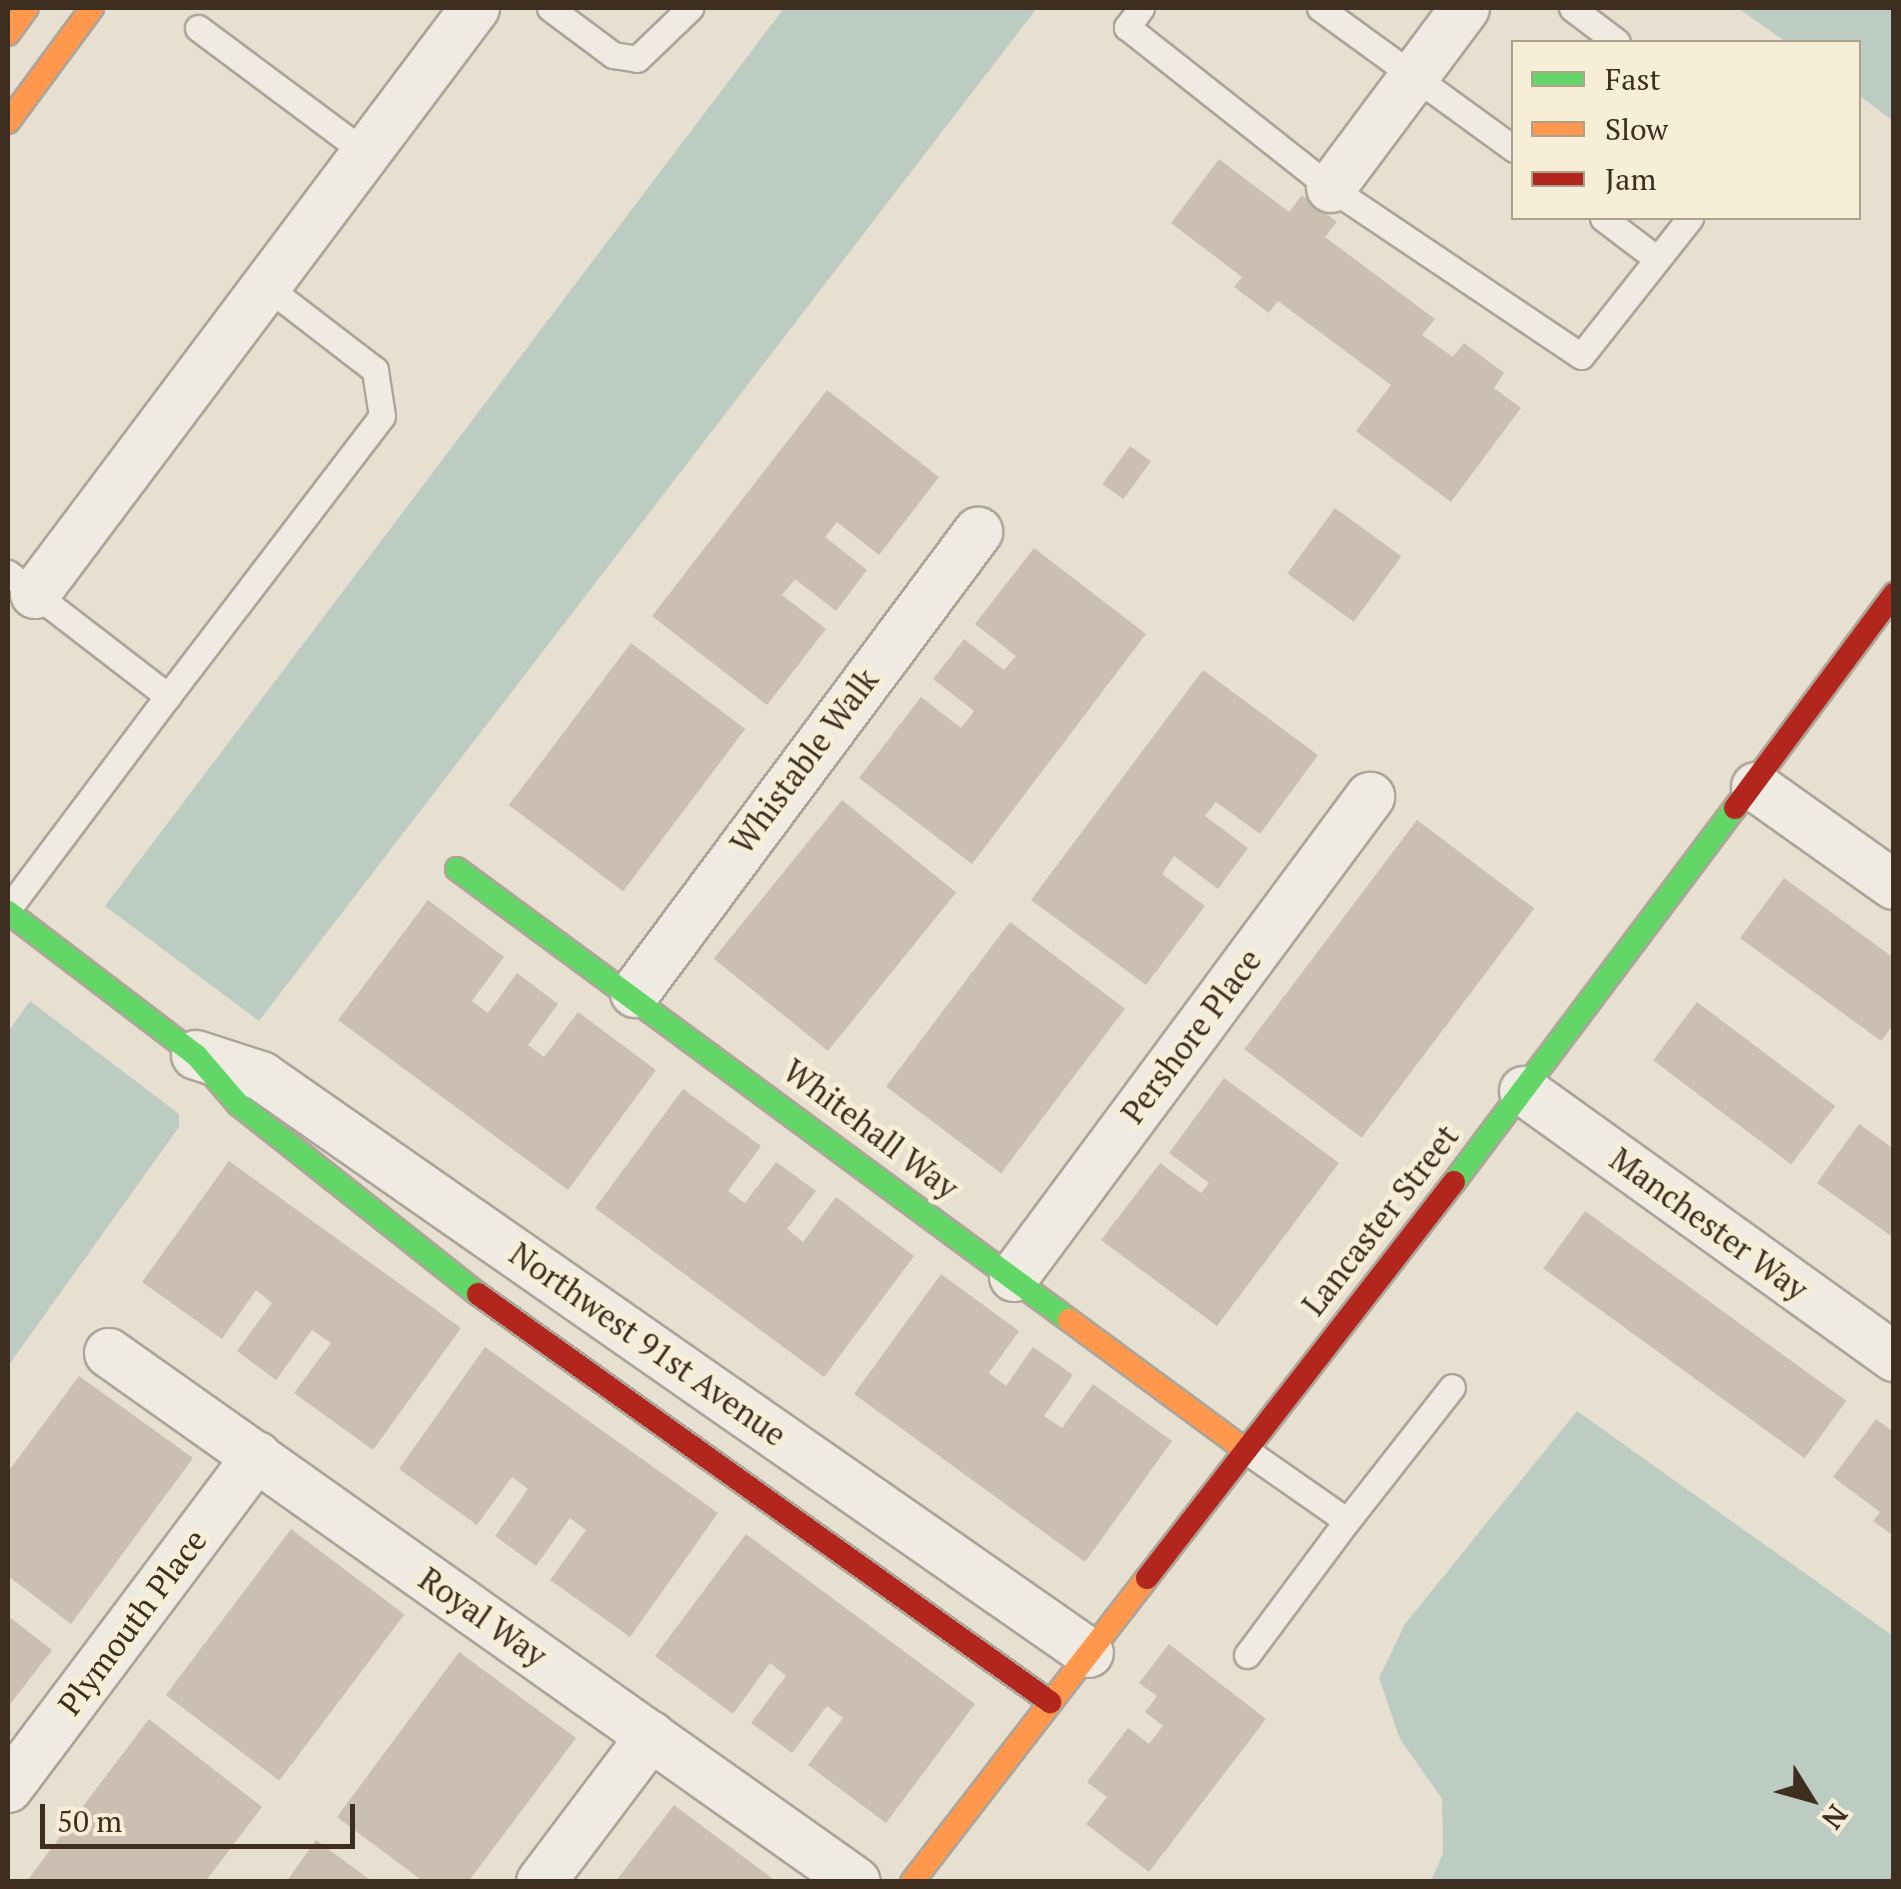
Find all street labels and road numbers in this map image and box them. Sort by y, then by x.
street label: Whistable Walk [722,661,886,861]
street label: Pershore Place [1113,941,1269,1131]
street label: Whitehall Way [776,1051,966,1207]
street label: Lancaster Street [1294,1117,1466,1323]
street label: Manchester Way [1603,1139,1815,1309]
street label: Northwest 91st Avenue [502,1234,794,1454]
street label: Plymouth Place [50,1522,214,1722]
street label: Royal Way [412,1559,554,1675]

